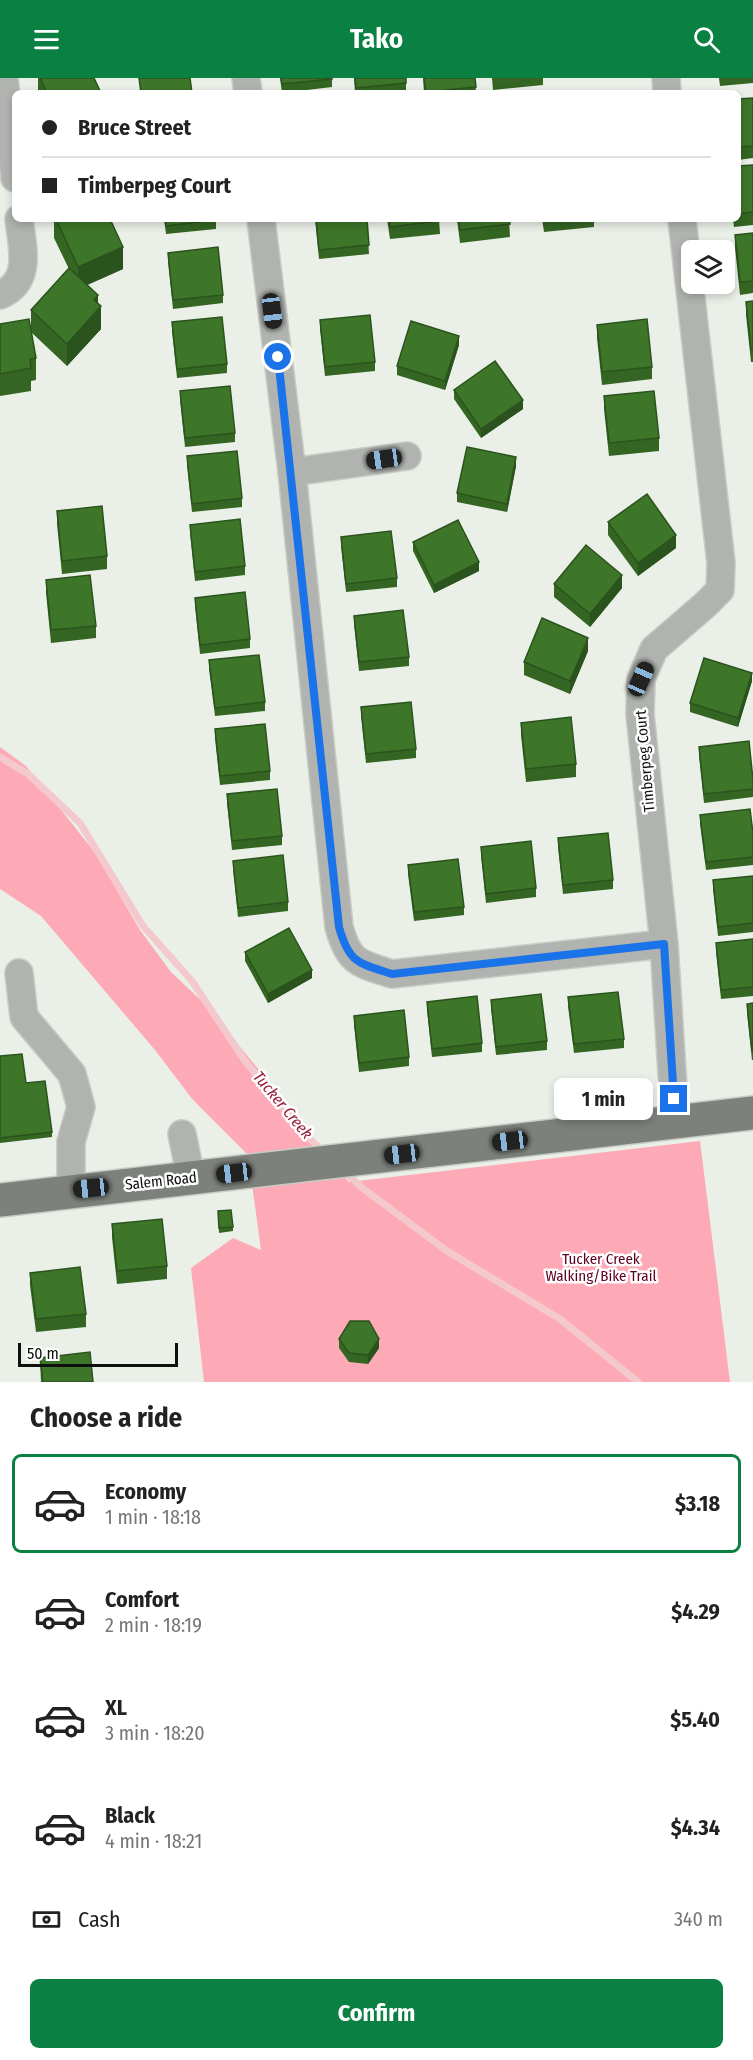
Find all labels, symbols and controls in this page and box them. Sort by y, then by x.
icon: menu [30,23,63,56]
text: Tako [350,23,403,55]
icon: search [690,23,723,56]
text: Bruce Street [78,114,191,141]
text: Timberpeg Court [78,172,231,199]
map controls [681,240,735,294]
button: layers [681,240,735,294]
car [261,292,283,330]
route start [264,343,291,370]
car [365,448,403,470]
car [625,659,657,699]
street label: Timberpeg Court [632,709,658,813]
water label: Tucker Creek [249,1067,317,1143]
callout: 1 min [554,1078,653,1120]
route end [660,1085,687,1112]
text: 1 min [582,1087,625,1111]
car [491,1130,529,1152]
car [383,1143,421,1165]
car [215,1162,253,1184]
street label: Salem Road [124,1168,198,1194]
car [72,1177,110,1199]
park label: Tucker Creek Walking/Bike Trail [546,1250,656,1285]
scale bar [18,1340,178,1368]
text: 50 m [27,1344,59,1363]
text: Choose a ride [30,1402,182,1434]
icon: car [33,1477,87,1531]
text: Economy [105,1478,186,1505]
text: $3.18 [675,1490,720,1517]
text: 1 min · 18:18 [105,1505,201,1529]
icon: car [33,1585,87,1639]
text: Comfort [105,1586,179,1613]
text: $4.29 [671,1598,720,1625]
text: 2 min · 18:19 [105,1613,202,1637]
icon: car [33,1693,87,1747]
text: XL [105,1694,127,1721]
text: $5.40 [670,1706,720,1733]
text: 3 min · 18:20 [105,1721,205,1745]
icon: car [33,1801,87,1855]
text: Black [105,1802,155,1829]
text: $4.34 [671,1814,720,1841]
text: 4 min · 18:21 [105,1829,202,1853]
icon: cash [30,1903,63,1936]
text: Cash [78,1906,121,1933]
text: 340 m [674,1907,723,1931]
button: Confirm [30,1979,723,2048]

